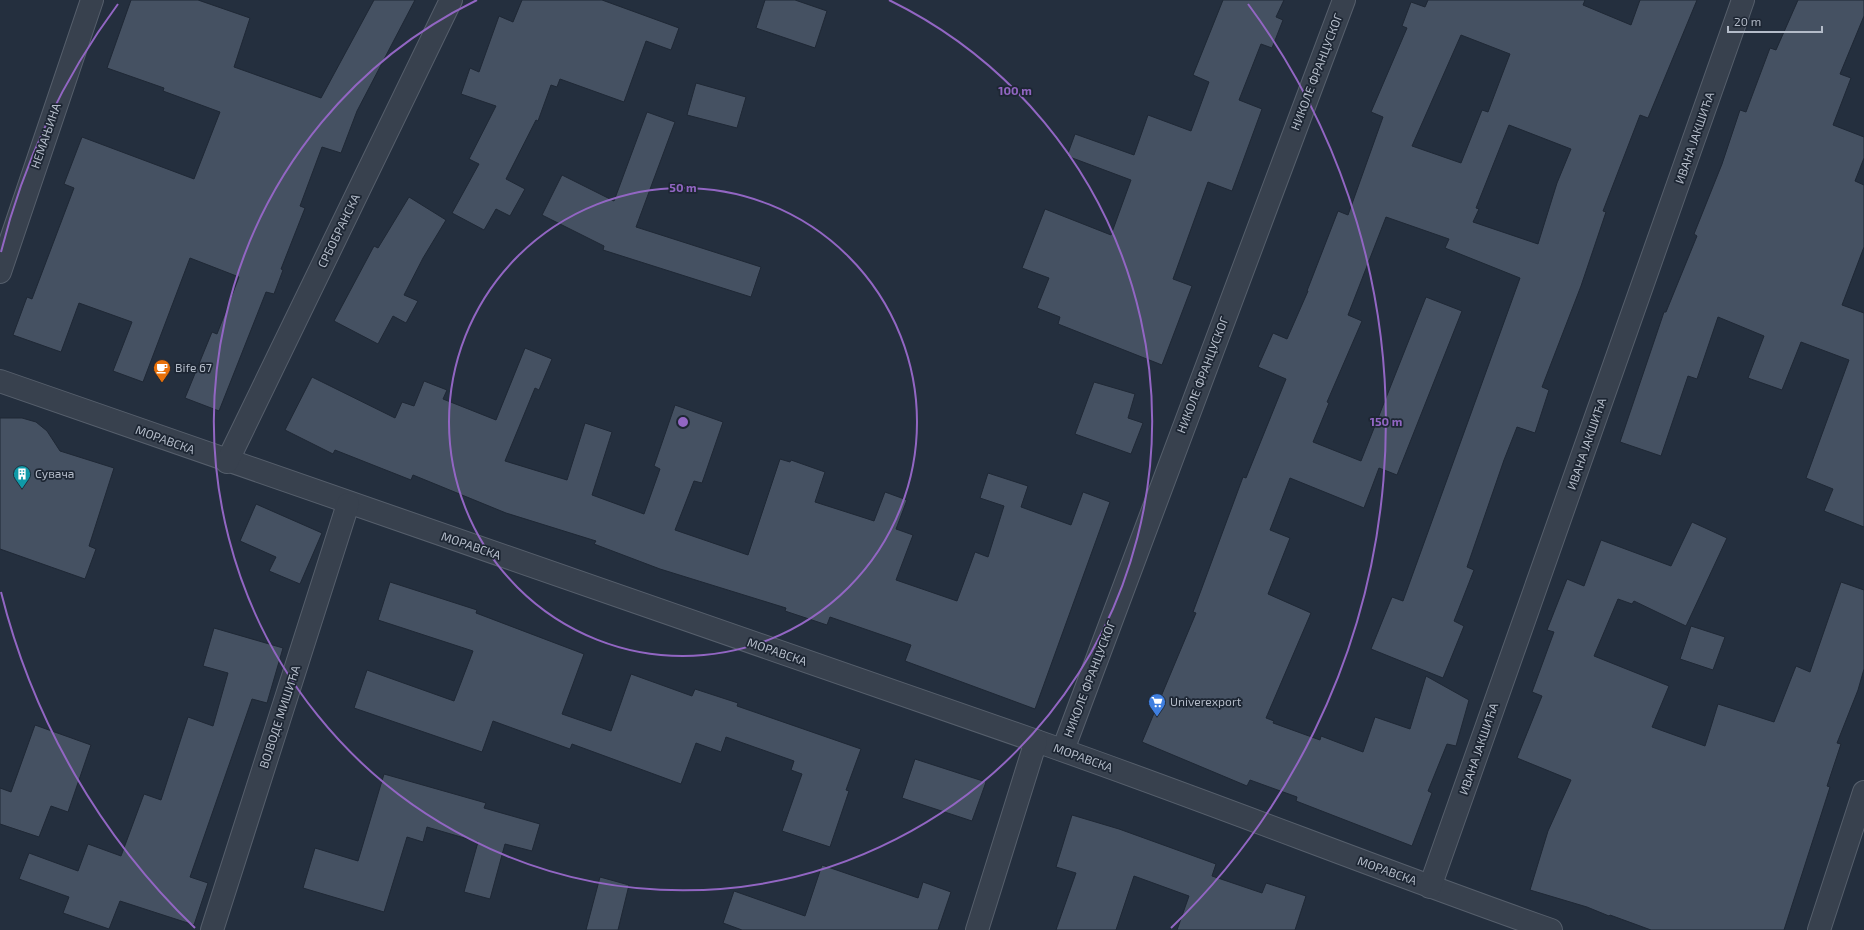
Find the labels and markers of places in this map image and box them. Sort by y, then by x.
cafe icon: Bife 67 [152,358,172,383]
place label: Bife 67 [175,360,212,374]
centre of rings [676,415,690,429]
building icon: Сувача [12,464,32,489]
place label: Сувача [35,466,74,481]
supermarket icon: Univerexport [1147,692,1167,717]
place label: Univerexport [1170,694,1242,708]

